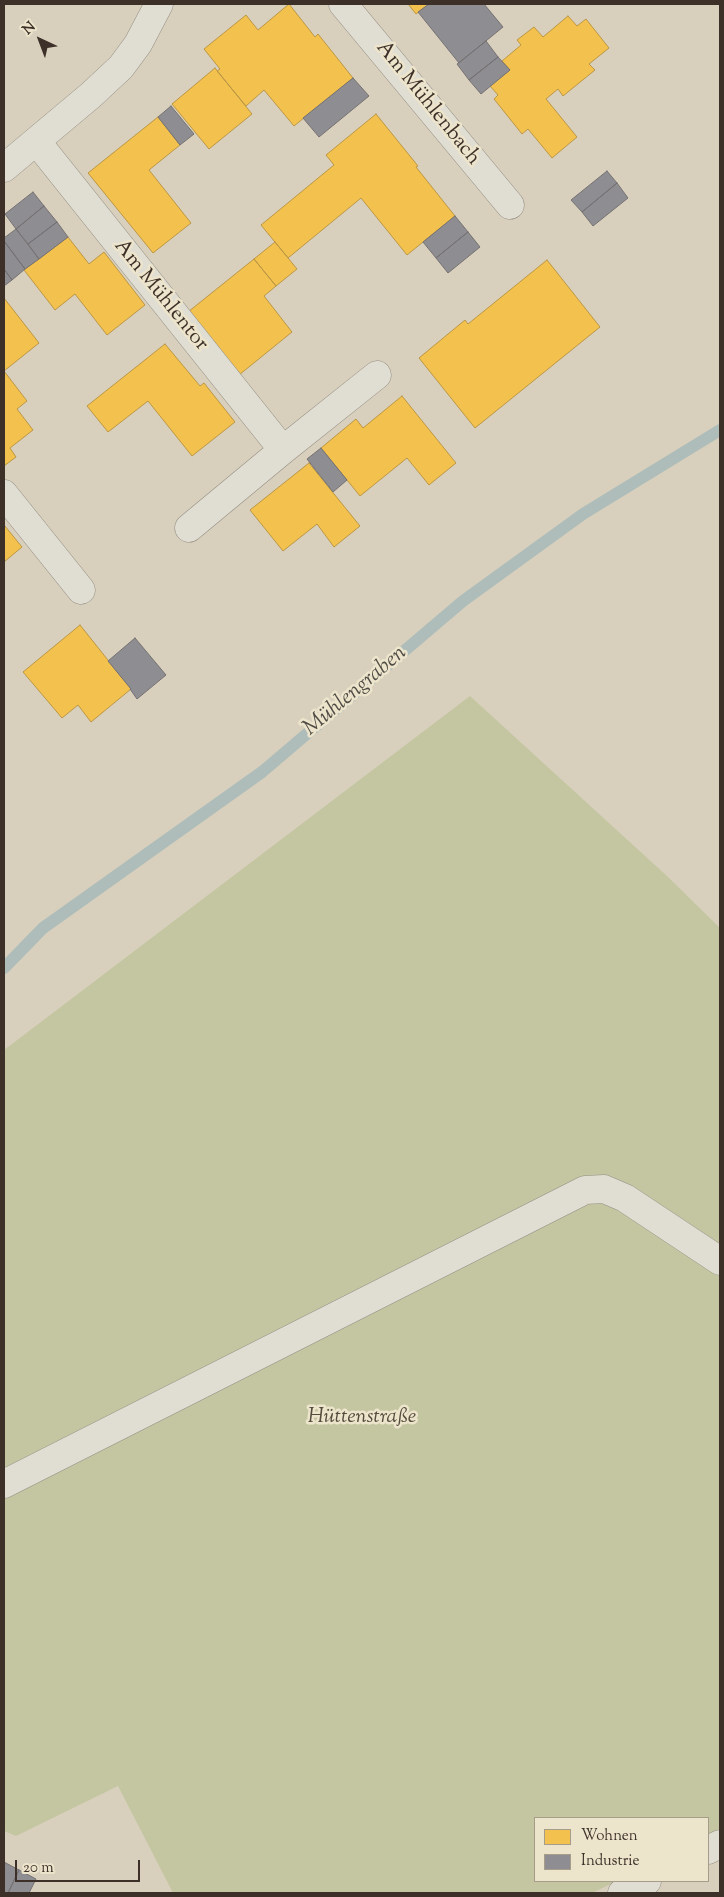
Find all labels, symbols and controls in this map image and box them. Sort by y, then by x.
north arrow [15,15,65,65]
text: N [19,18,41,40]
street label: Am Mühlenbach [369,37,485,171]
street label: Am Mühlentor [107,235,213,357]
water label: Mühlengraben [299,641,413,743]
park label: Hüttenstraße [308,1405,416,1431]
legend [534,1817,709,1882]
text: Wohnen [581,1826,638,1847]
scale bar [18,1850,142,1882]
text: Industrie [581,1851,639,1872]
text: 20 m [23,1858,54,1879]

